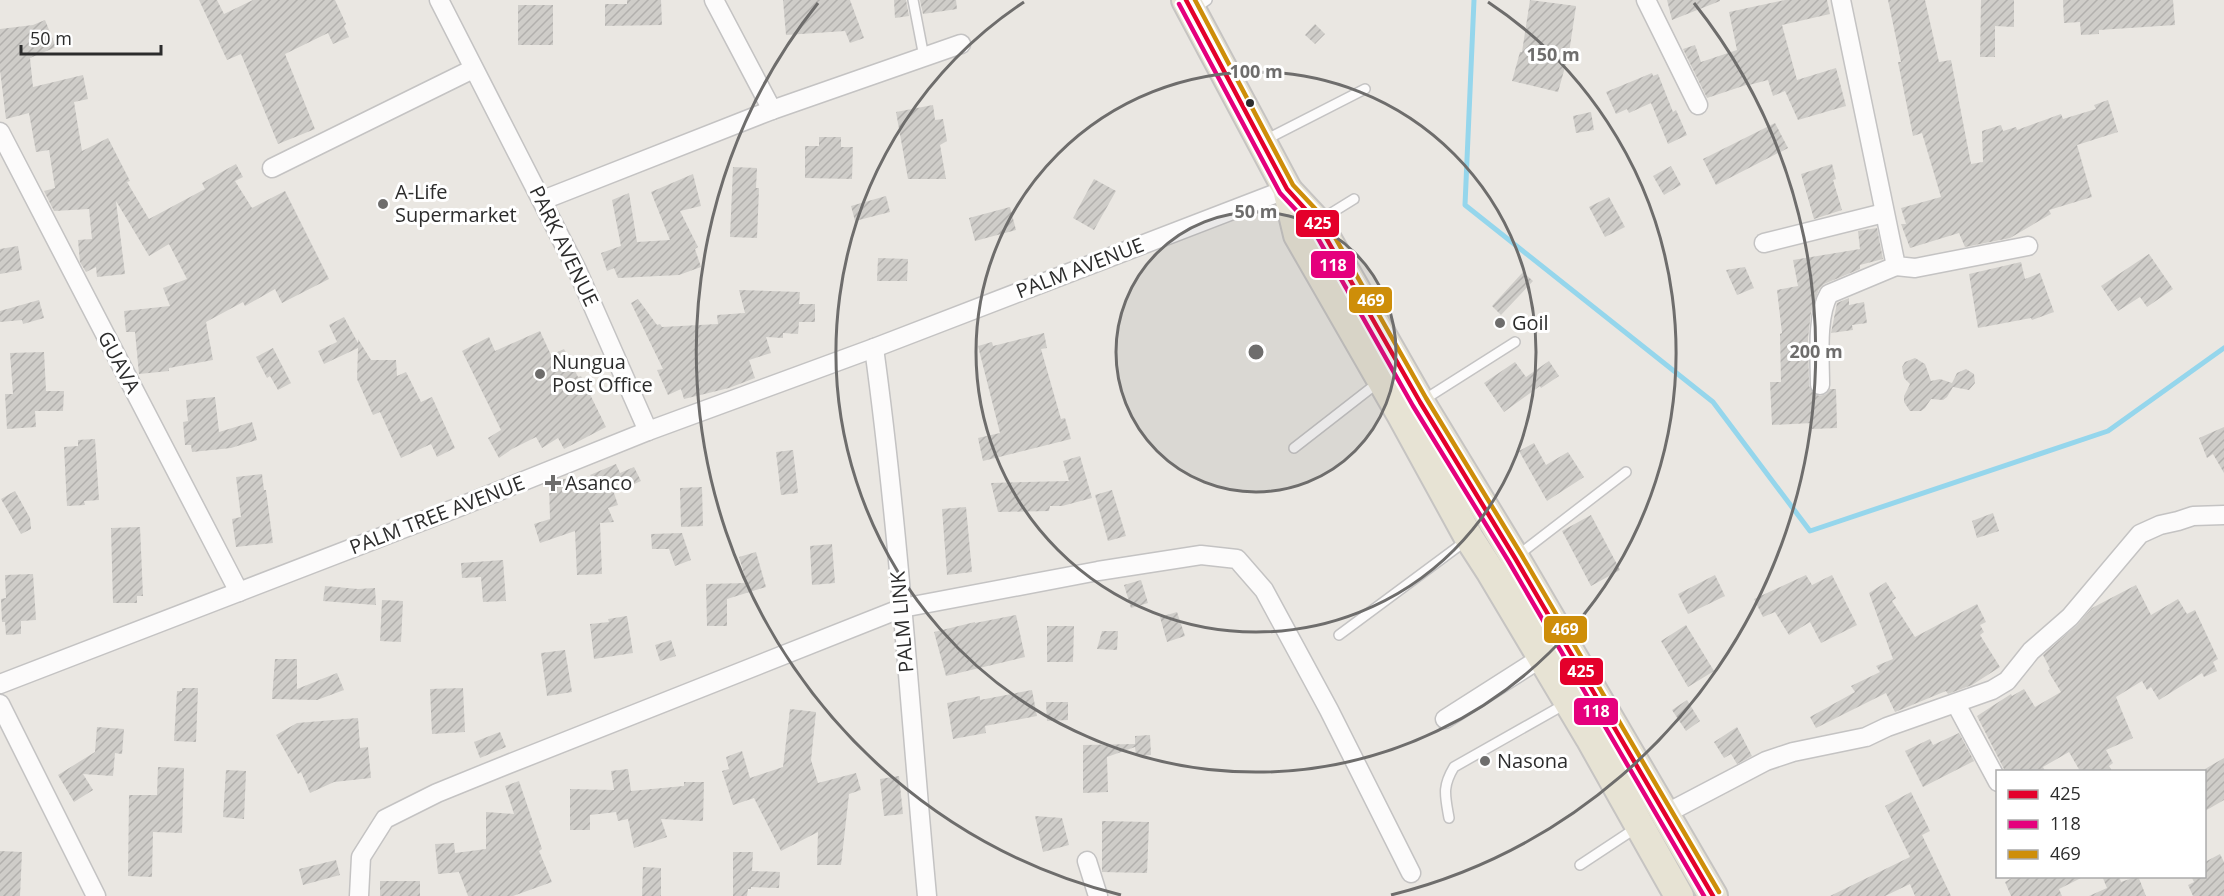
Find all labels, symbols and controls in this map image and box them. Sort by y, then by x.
scale bar [21,18,160,56]
text: 50 m [30,26,72,50]
text: 150 m [1526,42,1580,66]
text: 100 m [1229,59,1283,83]
unlabelled marker [1244,97,1256,109]
place label: A-Life Supermarket [395,178,517,228]
street label: PARK AVENUE [524,181,605,311]
marker: A-Life Supermarket [376,197,390,211]
text: 50 m [1235,199,1277,223]
line badge: 425 [1295,209,1340,238]
text: 425 [1304,212,1332,234]
street label: PALM AVENUE [1012,231,1148,304]
line badge: 118 [1310,250,1356,279]
text: 118 [1319,254,1347,276]
line badge: 469 [1348,286,1393,314]
text: 469 [1357,289,1385,311]
place label: Goil [1512,309,1549,336]
marker: Goil [1493,316,1507,330]
street label: GUAVA [92,326,147,398]
text: 200 m [1789,339,1843,363]
centre of rings [1246,342,1266,362]
place label: Nungua Post Office [552,348,653,398]
marker: Nungua Post Office [533,367,547,381]
street label: PALM TREE AVENUE [345,469,528,560]
place label: Asanco [565,469,632,496]
marker: Asanco [546,476,560,490]
street label: PALM LINK [884,569,919,674]
line badge: 469 [1543,615,1588,644]
text: 469 [1551,618,1579,640]
line badge: 425 [1559,657,1604,686]
text: 425 [1567,660,1595,682]
line badge: 118 [1573,697,1619,726]
text: 118 [1582,700,1610,722]
place label: Nasona [1497,747,1568,774]
marker: Nasona [1478,754,1492,768]
legend [1996,770,2206,878]
text: 425 [2050,781,2081,805]
text: 118 [2050,811,2081,835]
text: 469 [2050,841,2081,865]

